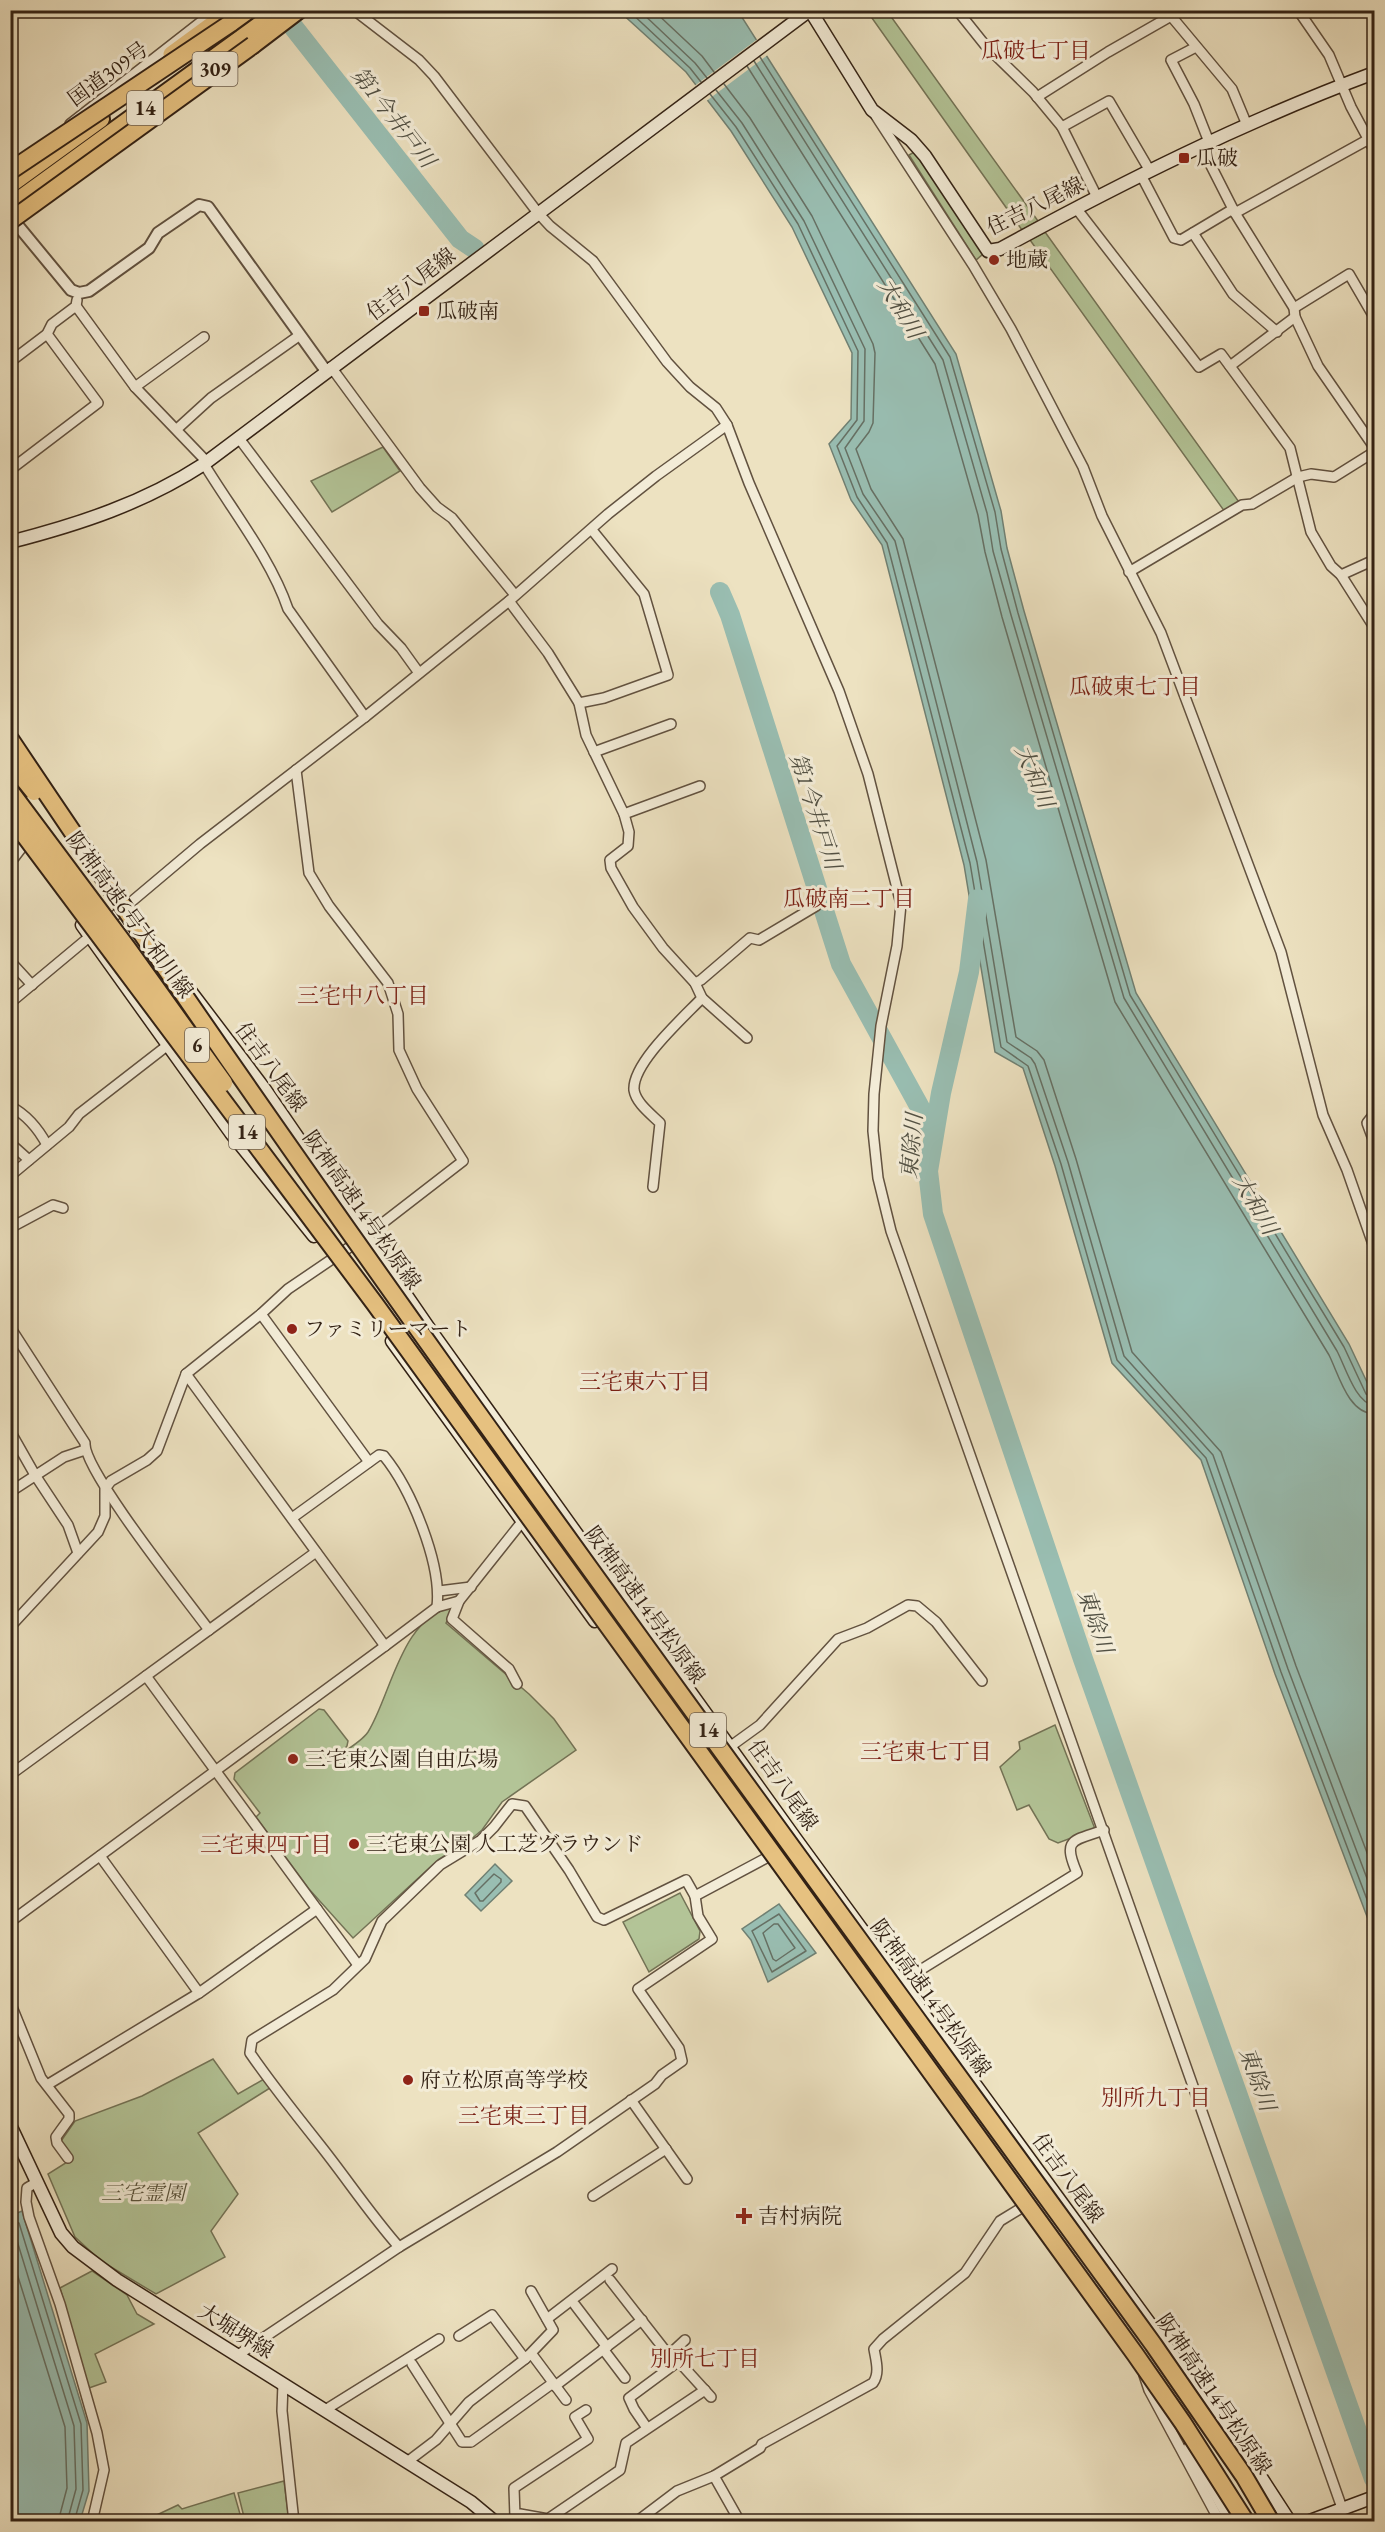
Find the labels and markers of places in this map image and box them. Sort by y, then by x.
place label: 瓜破 [1196,144,1238,171]
marker: 瓜破 [1177,151,1191,165]
place label: 地蔵 [1006,246,1048,273]
marker: 地蔵 [987,253,1001,267]
place label: 瓜破南 [436,297,499,324]
marker: 瓜破南 [417,304,431,318]
place label: ファミリーマート [304,1315,472,1342]
marker: ファミリーマート [285,1322,299,1336]
place label: 三宅東公園 自由広場 [305,1745,498,1772]
marker: 三宅東公園 自由広場 [286,1752,300,1766]
place label: 三宅東公園 人工芝グラウンド [366,1830,643,1857]
marker: 三宅東公園 人工芝グラウンド [347,1837,361,1851]
place label: 府立松原高等学校 [420,2066,588,2093]
marker: 府立松原高等学校 [401,2073,415,2087]
place label: 吉村病院 [758,2202,842,2229]
marker: 吉村病院 [735,2207,753,2225]

